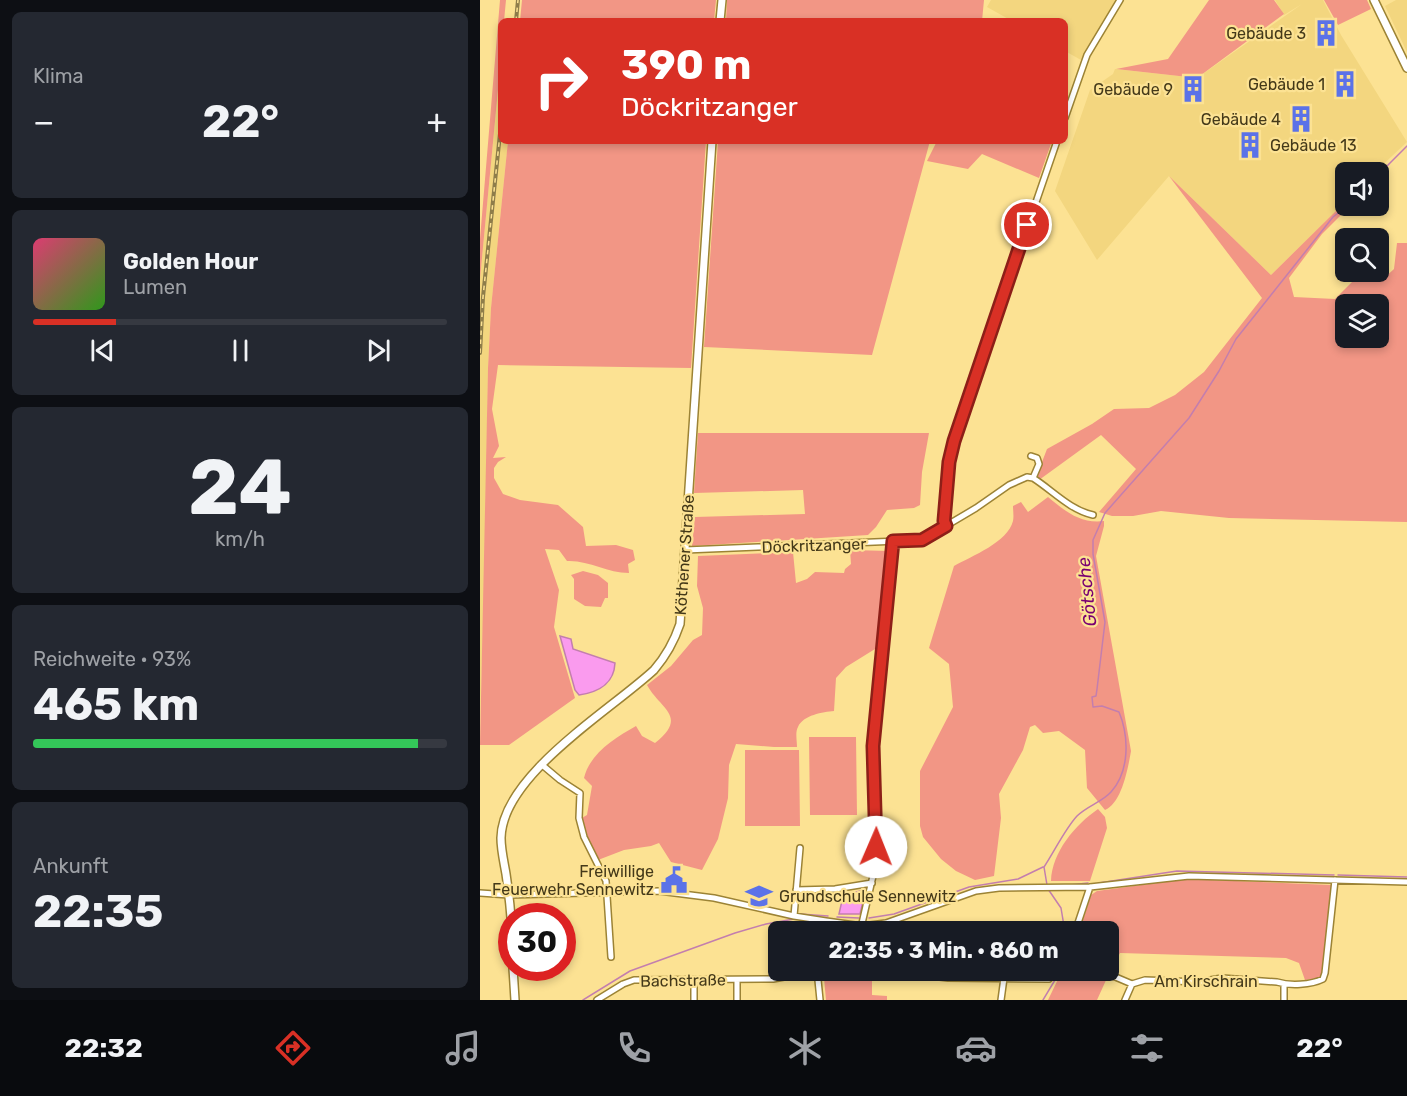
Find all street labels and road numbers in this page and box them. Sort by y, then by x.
street label: Köthener Straße [671,494,698,616]
street label: Döckritzanger [761,534,867,557]
street label: Bachstraße [640,970,726,991]
street label: Am Kirschrain [1154,972,1258,991]

